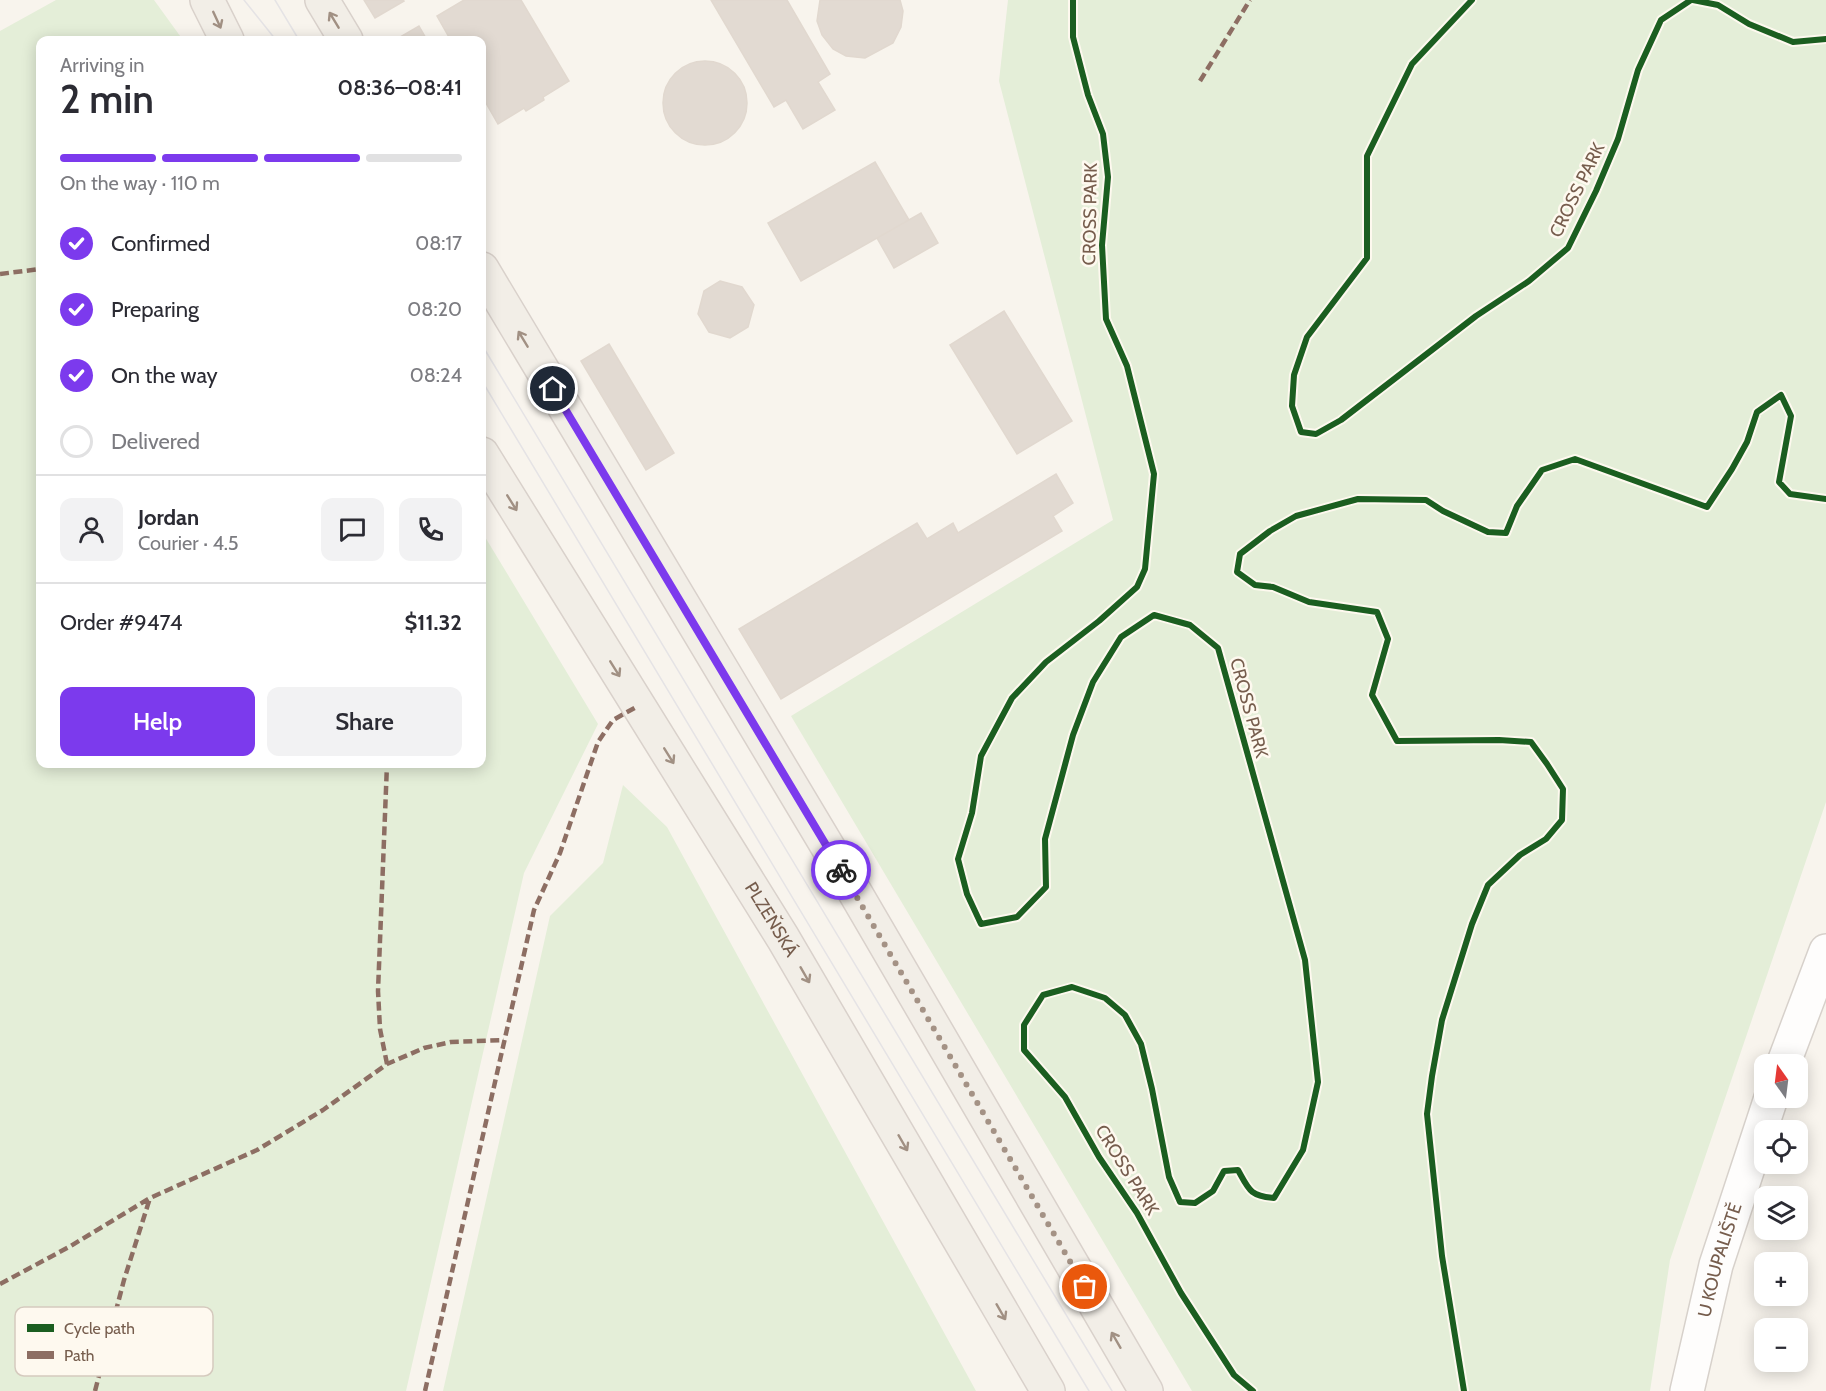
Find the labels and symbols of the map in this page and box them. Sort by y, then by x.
one-way arrow [211,11,223,29]
one-way arrow [328,12,340,29]
street label: CROSS PARK [1545,138,1610,241]
street label: CROSS PARK [1078,162,1102,265]
one-way arrow [516,331,528,348]
pin [527,363,578,414]
one-way arrow [507,494,519,511]
street label: CROSS PARK [1225,656,1273,761]
one-way arrow [610,660,622,677]
one-way arrow [664,747,676,764]
courier [811,840,871,900]
street label: PLZEŇSKÁ [740,878,803,961]
one-way arrow [799,966,811,983]
north arrow [1754,1054,1808,1108]
street label: CROSS PARK [1090,1121,1164,1220]
one-way arrow [898,1134,909,1152]
street label: U KOUPALIŠTĚ [1693,1200,1747,1319]
pin [1059,1261,1110,1312]
one-way arrow [996,1303,1008,1320]
legend [15,1307,213,1376]
text: Cycle path [64,1319,135,1338]
one-way arrow [1110,1332,1121,1350]
text: Path [64,1346,95,1365]

